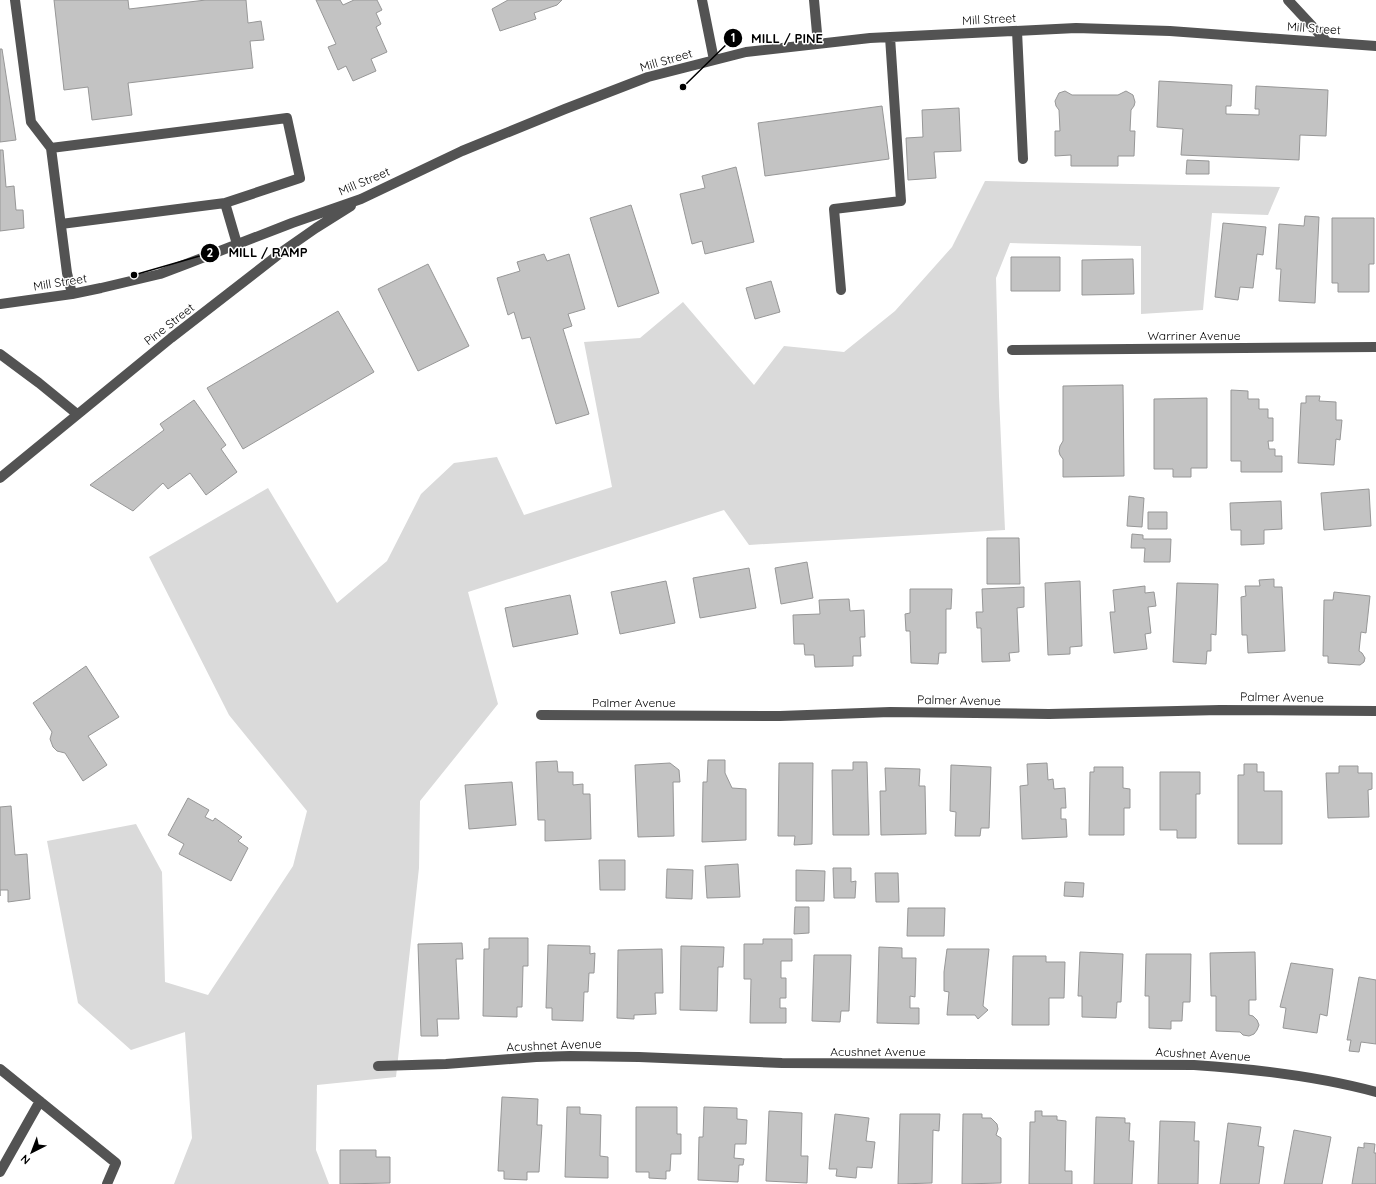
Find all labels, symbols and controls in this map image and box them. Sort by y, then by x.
street label: Mill Street [962,10,1016,28]
street label: Mill Street [1286,19,1342,37]
callout: MILL / PINE [723,26,831,51]
text: 1 [731,30,735,45]
text: MILL / PINE [751,30,823,46]
street label: Mill Street [638,45,694,75]
street label: Mill Street [336,164,392,198]
callout: MILL / RAMP [200,240,316,265]
text: MILL / RAMP [228,244,308,260]
text: 2 [207,245,214,260]
street label: Mill Street [32,270,88,294]
street label: Pine Street [141,300,197,348]
street label: Warriner Avenue [1147,328,1241,343]
street label: Palmer Avenue [1240,689,1324,705]
street label: Palmer Avenue [917,692,1001,708]
street label: Palmer Avenue [592,695,676,710]
street label: Acushnet Avenue [506,1036,602,1054]
street label: Acushnet Avenue [830,1044,926,1059]
street label: Acushnet Avenue [1155,1044,1251,1064]
north arrow [12,1132,52,1172]
text: N [18,1152,33,1167]

